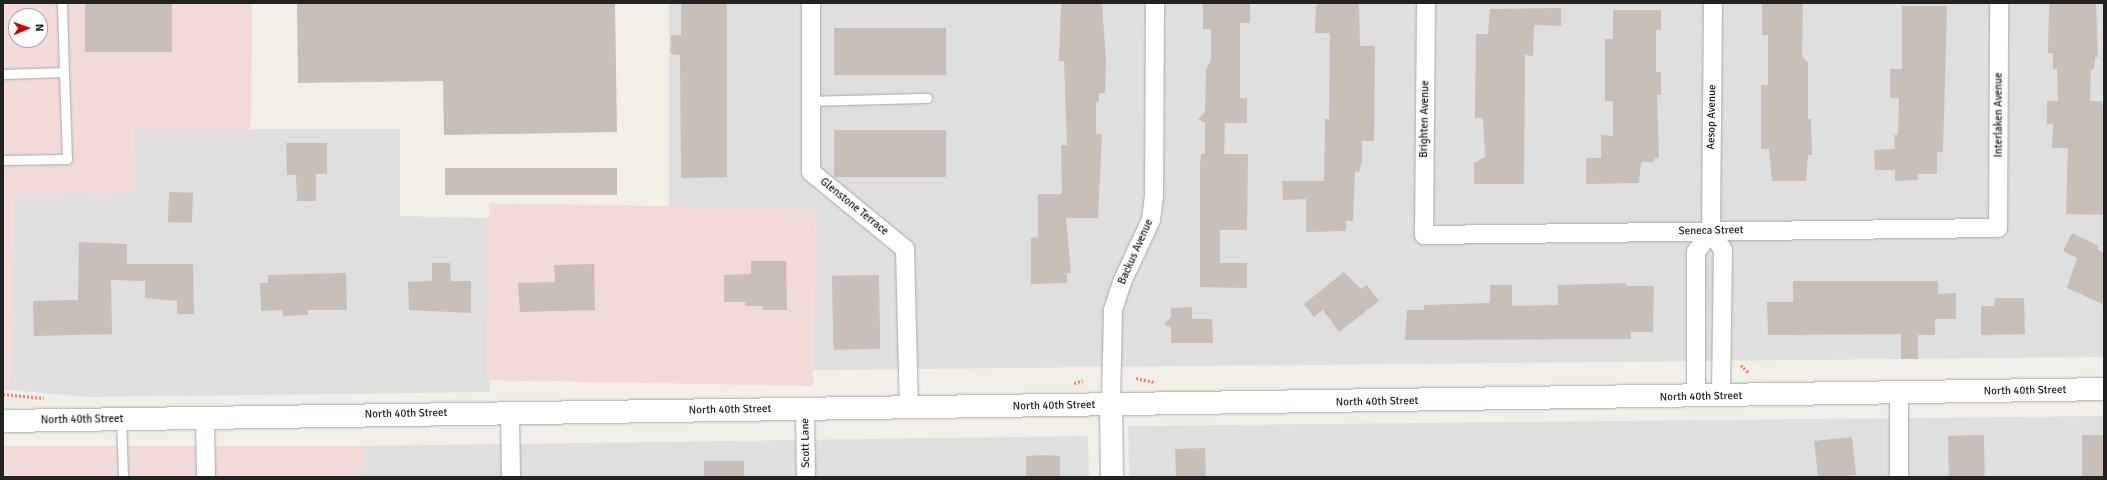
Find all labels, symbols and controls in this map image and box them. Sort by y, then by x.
north arrow [8,8,48,48]
text: N [33,24,46,32]
street label: Interlaken Avenue [1992,73,2006,157]
street label: Brighten Avenue [1418,80,1432,158]
street label: Aesop Avenue [1705,84,1719,150]
street label: Glenstone Terrace [817,175,891,239]
street label: Backus Avenue [1116,217,1156,287]
street label: Seneca Street [1678,224,1744,238]
street label: North 40th Street [1984,384,2066,398]
street label: North 40th Street [1660,390,1742,404]
street label: North 40th Street [1336,395,1418,409]
street label: North 40th Street [1013,399,1095,413]
street label: North 40th Street [689,403,771,417]
street label: North 40th Street [365,407,447,421]
street label: North 40th Street [41,413,123,427]
street label: Scott Lane [799,418,813,468]

